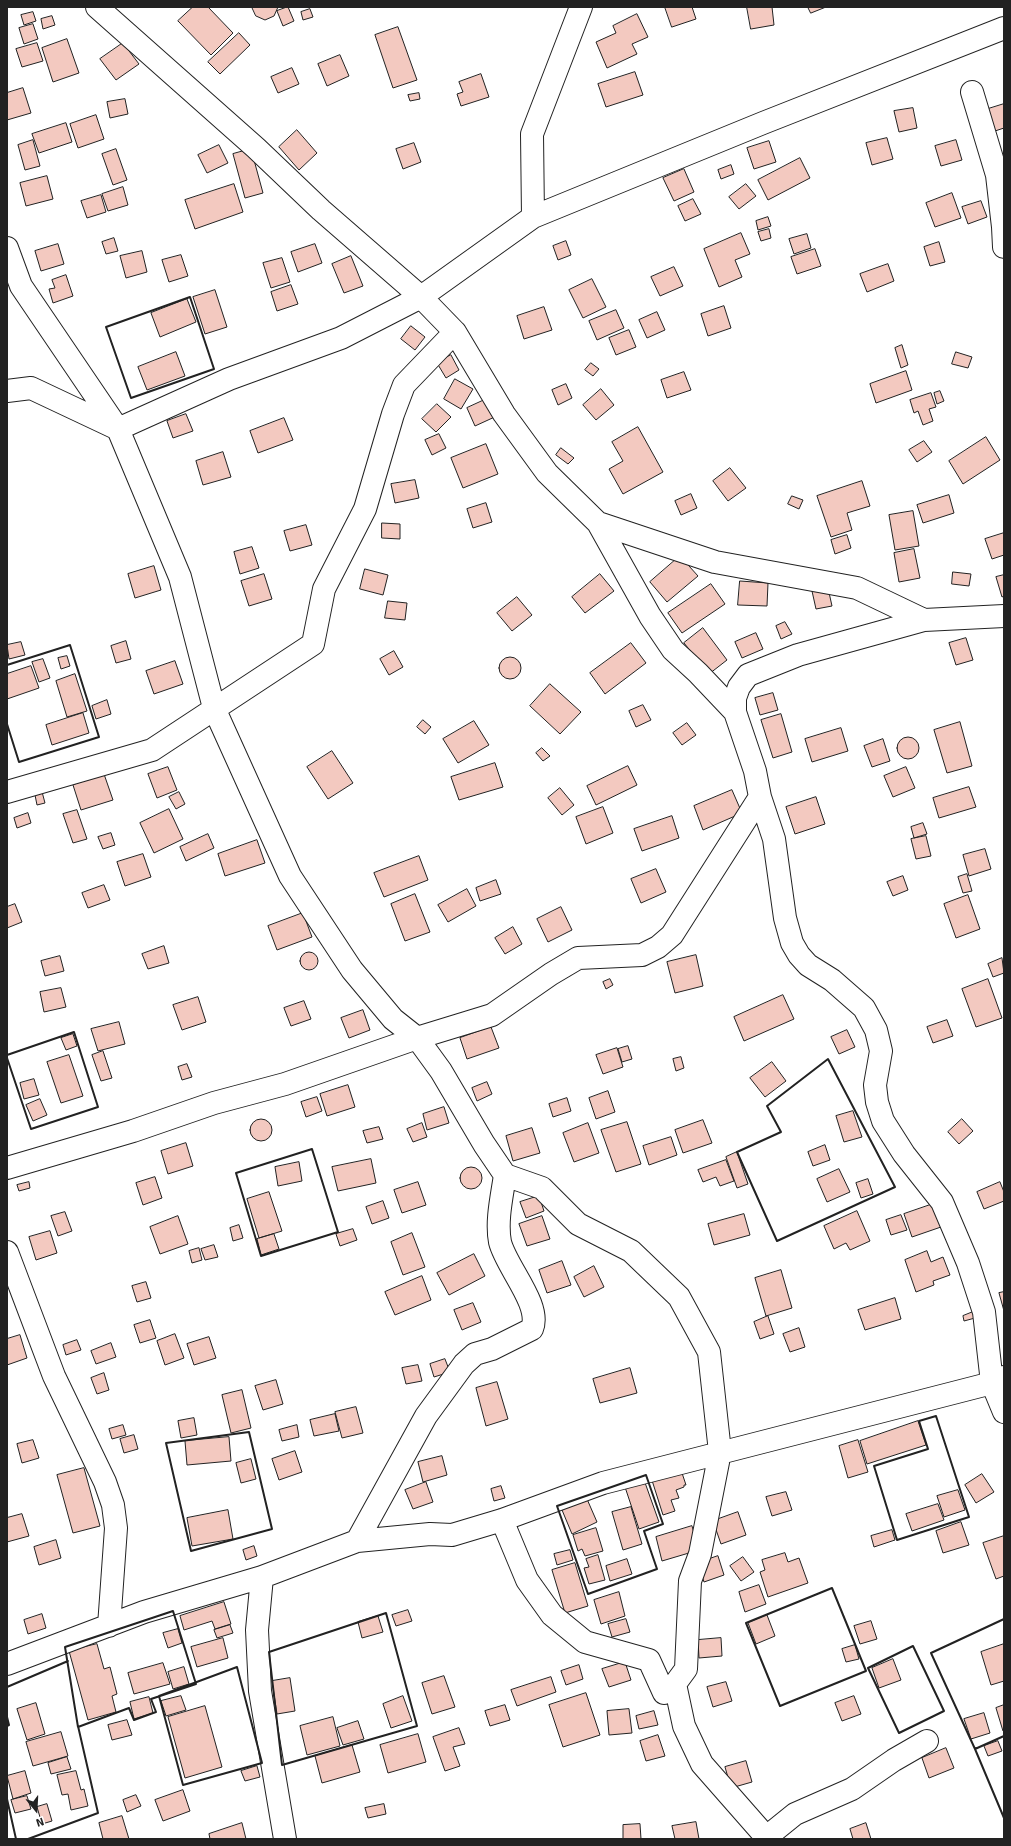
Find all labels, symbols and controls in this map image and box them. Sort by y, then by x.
north arrow [16,1790,56,1830]
text: N [34,1815,46,1829]

